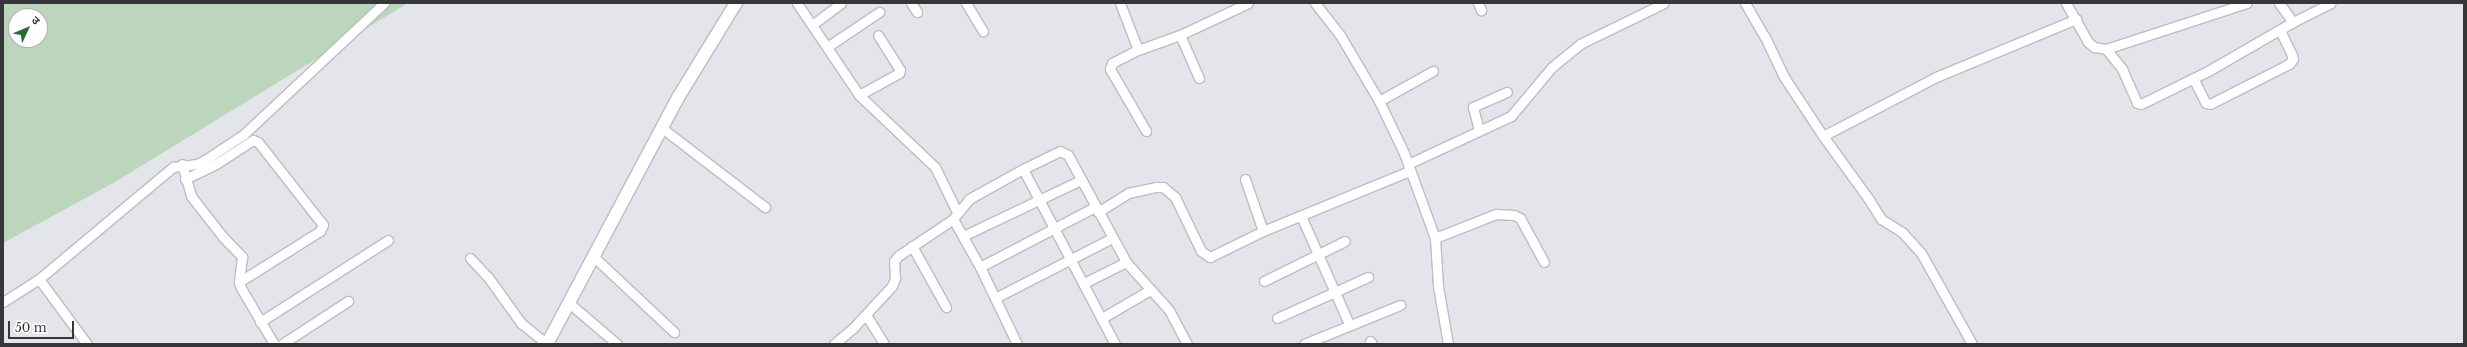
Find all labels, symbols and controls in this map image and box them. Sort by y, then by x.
north arrow [8,8,48,48]
text: उ [29,13,43,28]
scale bar [10,313,76,339]
text: 50 m [15,320,47,335]

